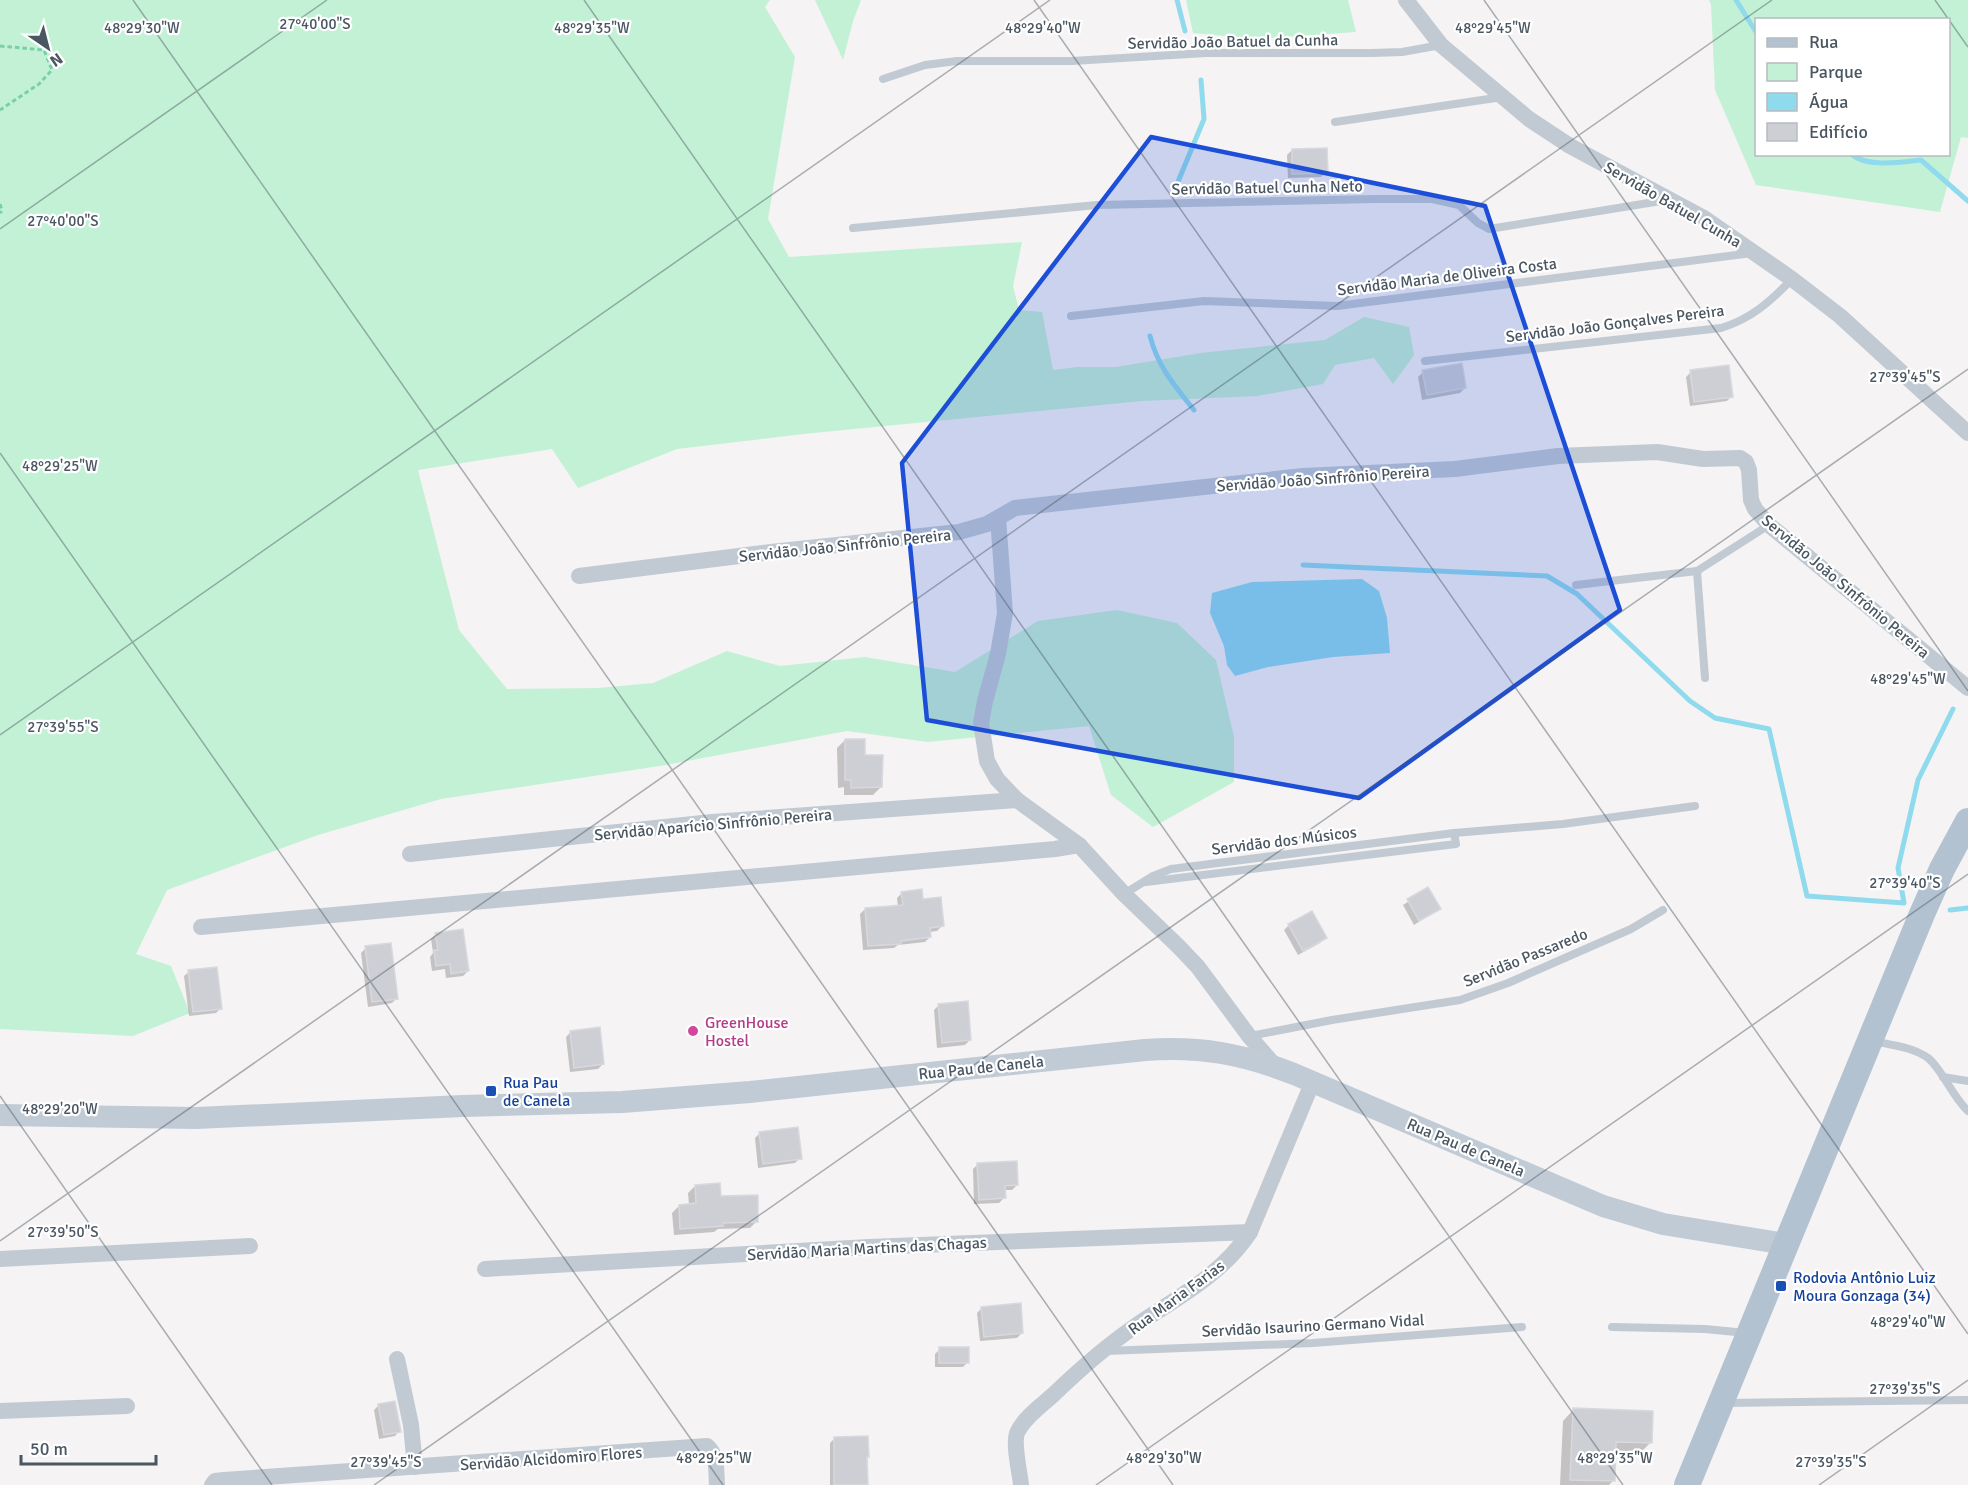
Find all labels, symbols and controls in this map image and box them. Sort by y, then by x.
text: 27°40'00"S [279,15,351,33]
north arrow [18,18,78,78]
legend [1755,18,1950,156]
text: 48°29'30"W [104,19,180,37]
text: 48°29'35"W [554,19,630,37]
text: 48°29'40"W [1005,19,1081,37]
text: 48°29'45"W [1455,19,1531,37]
street label: Servidão João Batuel da Cunha [1128,30,1338,54]
text: Rua [1809,31,1838,53]
text: N [46,48,66,71]
text: Parque [1809,61,1863,83]
text: Água [1809,91,1848,113]
text: Edifício [1809,121,1868,143]
street label: Servidão Batuel Cunha [1600,157,1745,252]
street label: Servidão Batuel Cunha Neto [1171,176,1363,200]
text: 27°40'00"S [27,212,99,230]
street label: Servidão Maria de Oliveira Costa [1336,254,1558,300]
street label: Servidão João Gonçalves Pereira [1505,301,1726,347]
text: 27°39'45"S [1869,368,1941,386]
text: 48°29'25"W [22,457,98,475]
street label: Servidão João Sinfrônio Pereira [1216,462,1430,496]
street label: Servidão João Sinfrônio Pereira [1757,511,1933,663]
street label: Servidão João Sinfrônio Pereira [738,525,952,567]
text: 48°29'45"W [1870,670,1946,688]
text: 27°39'55"S [27,718,99,736]
street label: Servidão Aparício Sinfrônio Pereira [593,805,833,845]
street label: Servidão dos Músicos [1210,822,1358,860]
text: 27°39'40"S [1869,874,1941,892]
street label: Servidão Passaredo [1460,924,1590,992]
place label: GreenHouse Hostel [705,1013,789,1051]
marker: GreenHouse Hostel [686,1024,700,1038]
street label: Rua Pau de Canela [917,1051,1045,1085]
place label: Rua Pau de Canela [503,1073,570,1111]
marker: Rua Pau de Canela [484,1084,498,1098]
text: 48°29'20"W [22,1100,98,1118]
street label: Rua Pau de Canela [1404,1114,1528,1182]
text: 27°39'50"S [27,1223,99,1241]
street label: Servidão Maria Martins das Chagas [747,1233,987,1265]
street label: Rua Maria Farias [1124,1256,1229,1340]
place label: Rodovia Antônio Luiz Moura Gonzaga (34) [1793,1268,1936,1306]
marker: Rodovia Antônio Luiz Moura Gonzaga (34) [1774,1279,1788,1293]
street label: Servidão Isaurino Germano Vidal [1201,1310,1425,1342]
text: 48°29'40"W [1870,1313,1946,1331]
text: 27°39'35"S [1869,1380,1941,1398]
scale bar [21,1428,156,1466]
text: 50 m [30,1438,68,1460]
street label: Servidão Alcidomiro Flores [459,1443,643,1475]
text: 48°29'25"W [676,1449,752,1467]
text: 48°29'30"W [1126,1449,1202,1467]
text: 48°29'35"W [1577,1449,1653,1467]
text: 27°39'45"S [350,1453,422,1471]
text: 27°39'35"S [1795,1453,1867,1471]

